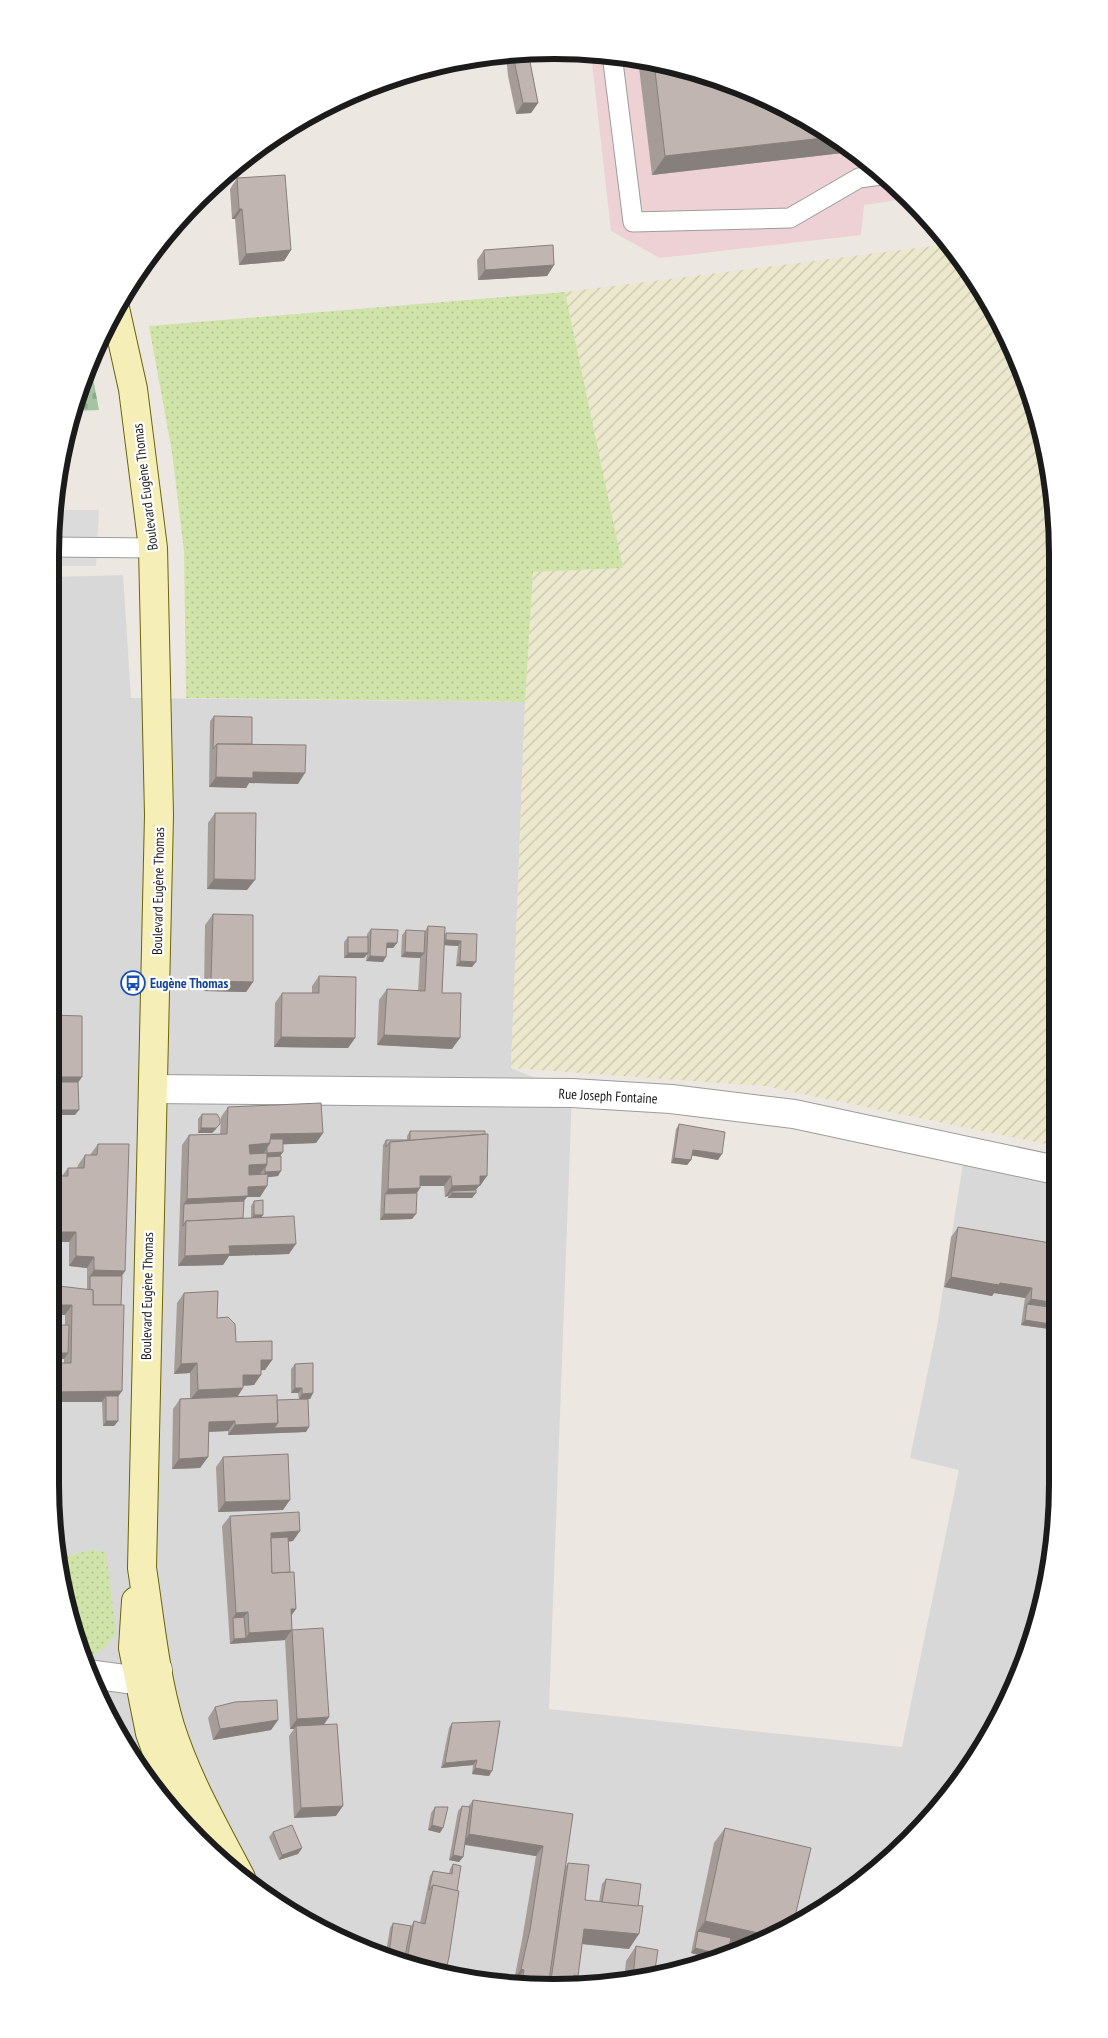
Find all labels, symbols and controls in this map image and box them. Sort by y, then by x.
street label: Boulevard Eugène Thomas [128,422,162,552]
street label: Boulevard Eugène Thomas [148,827,168,955]
bus stop icon: Eugène Thomas [120,970,146,996]
place label: Eugène Thomas [150,974,228,992]
street label: Rue Joseph Fontaine [558,1084,658,1108]
street label: Boulevard Eugène Thomas [137,1232,157,1360]

